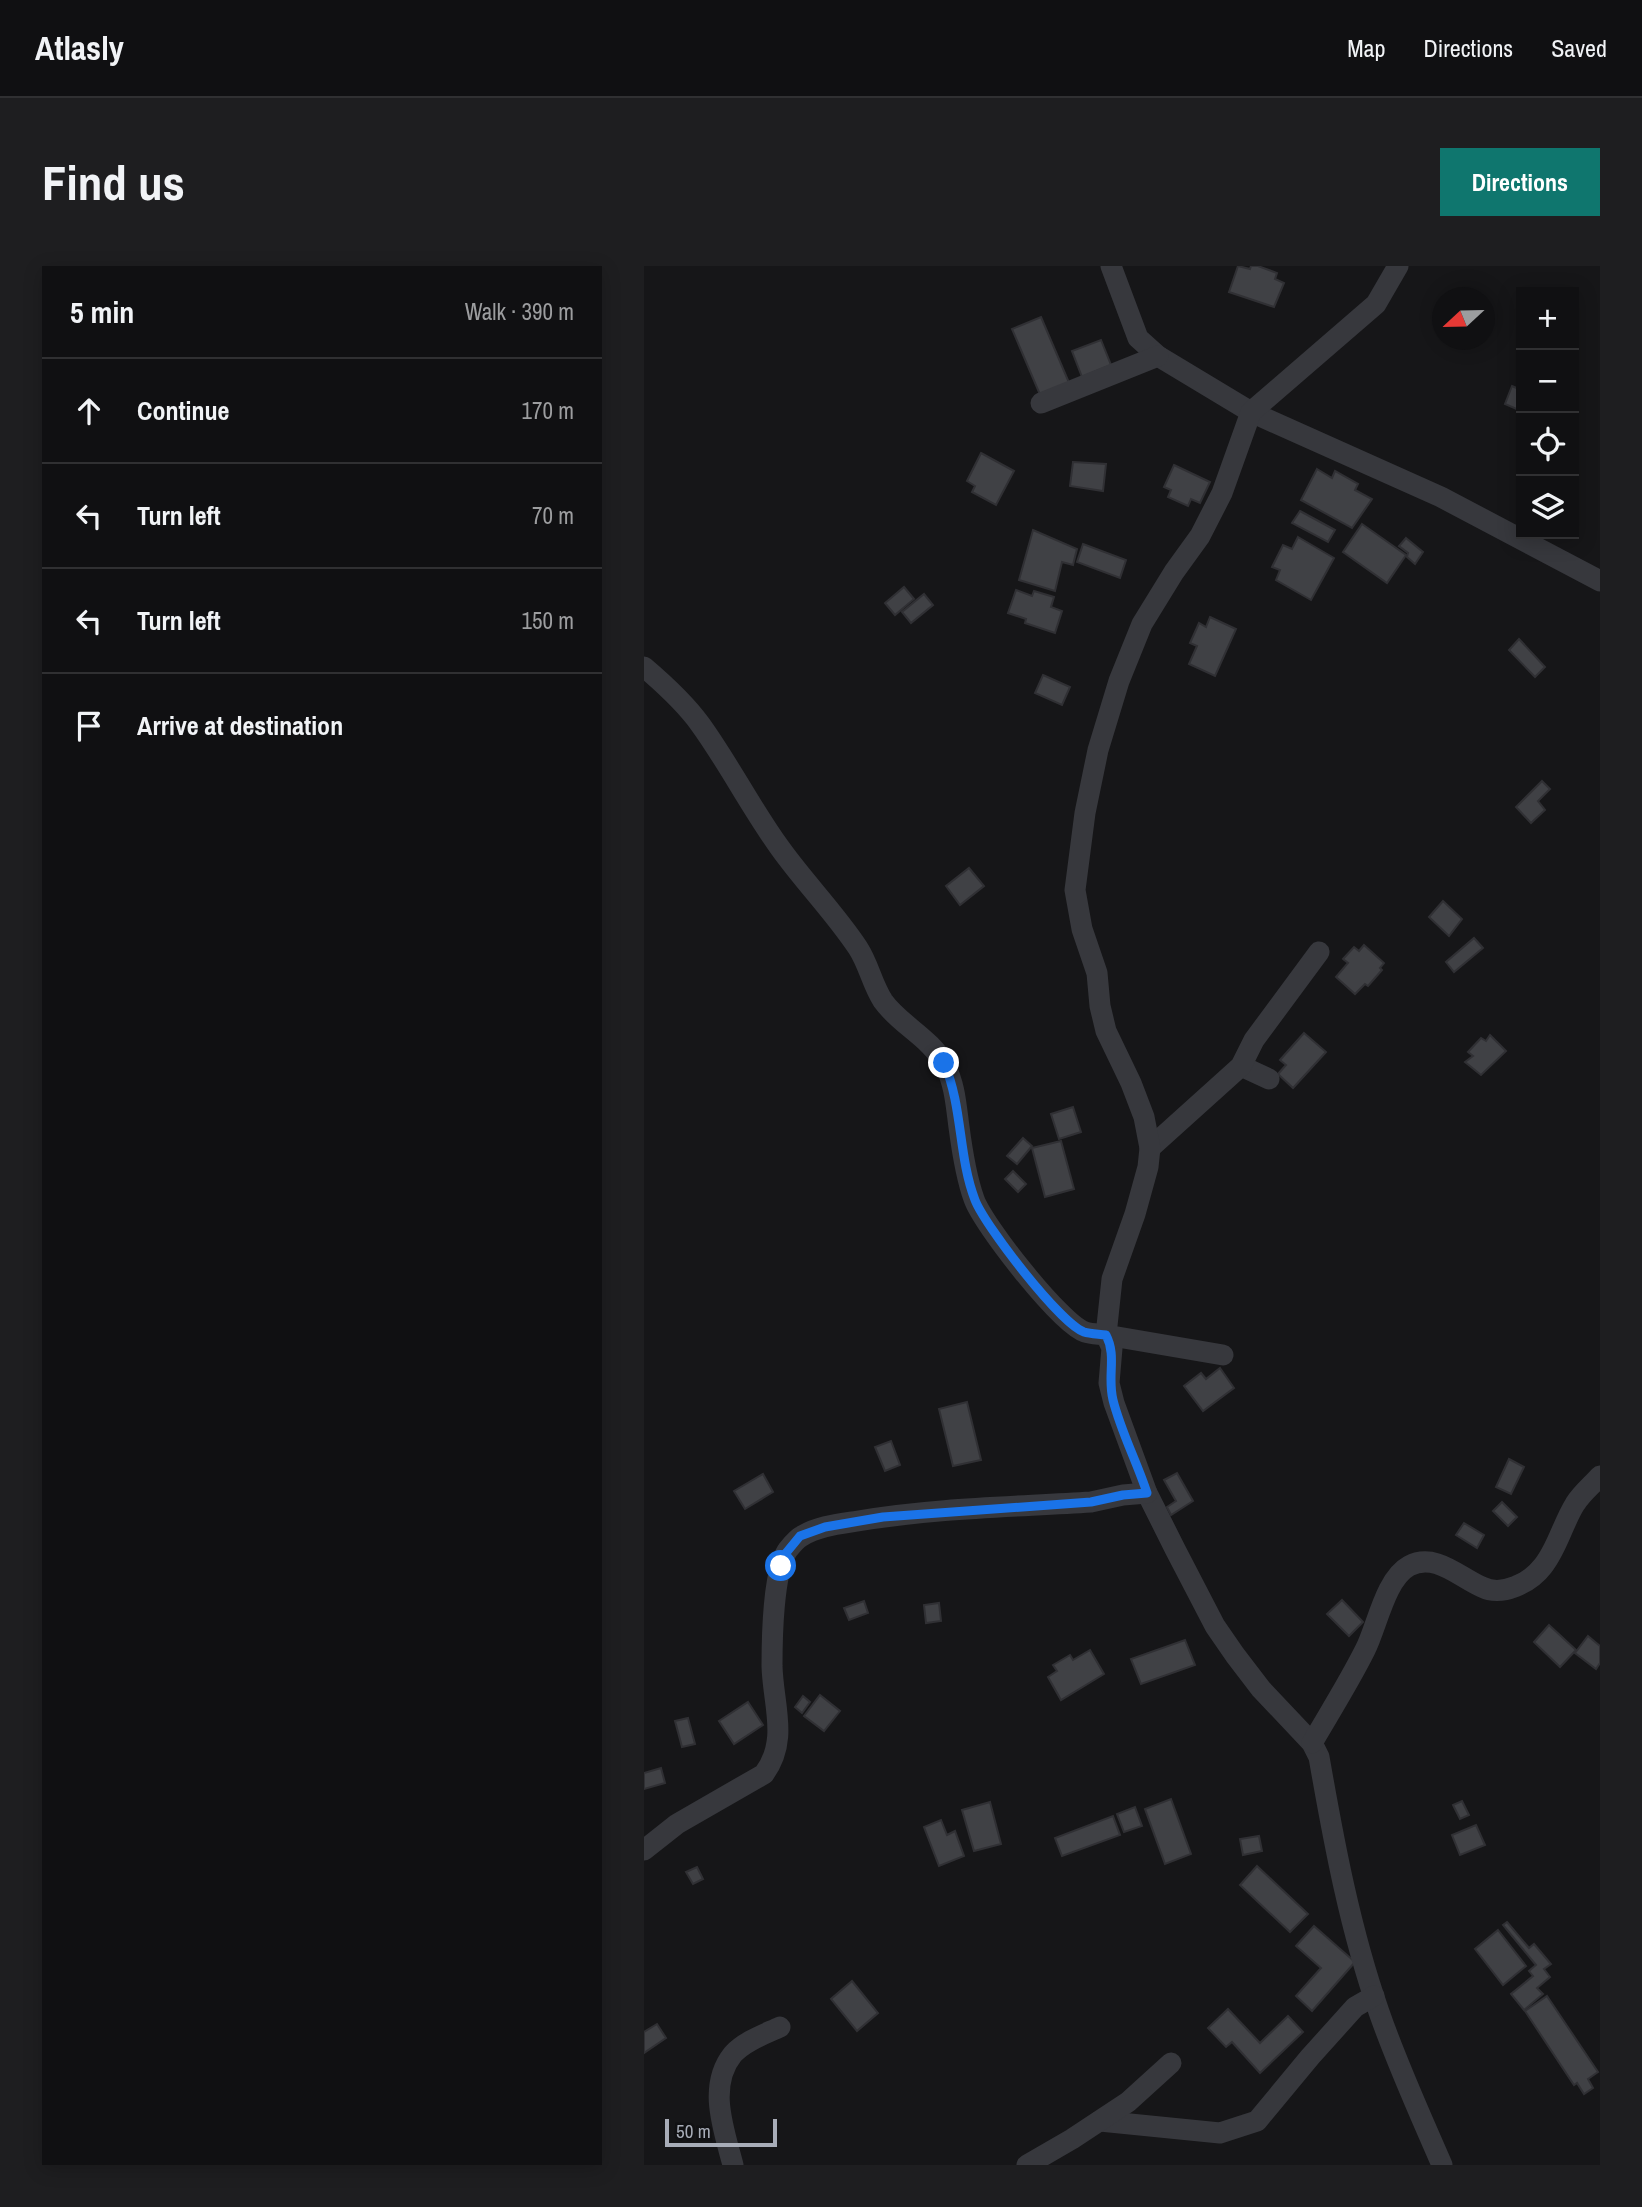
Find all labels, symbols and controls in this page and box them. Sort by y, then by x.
text: Atlasly [35,26,124,70]
text: Map [1347,32,1385,64]
text: Directions [1423,32,1513,64]
text: Saved [1551,32,1607,64]
button: Directions [1440,148,1600,216]
text: Find us [42,149,185,215]
north arrow [1432,287,1495,350]
map controls [1516,287,1579,539]
button: + [1516,287,1579,350]
text: 5 min [70,292,134,332]
text: Walk · 390 m [465,296,574,327]
button: − [1516,350,1579,413]
icon: ahead [70,392,108,430]
text: Continue [137,393,229,428]
text: 170 m [522,395,574,426]
button: locate [1516,413,1579,476]
button: layers [1516,476,1579,539]
icon: left [70,497,108,535]
text: Turn left [137,498,221,533]
text: 70 m [532,500,574,531]
icon: left [70,602,108,640]
text: Turn left [137,603,221,638]
text: 150 m [522,605,574,636]
icon: arrive [70,707,108,745]
text: Arrive at destination [137,708,343,743]
route end [928,1047,959,1078]
route start [765,1550,796,1581]
scale bar [665,2116,777,2148]
text: 50 m [676,2118,711,2144]

